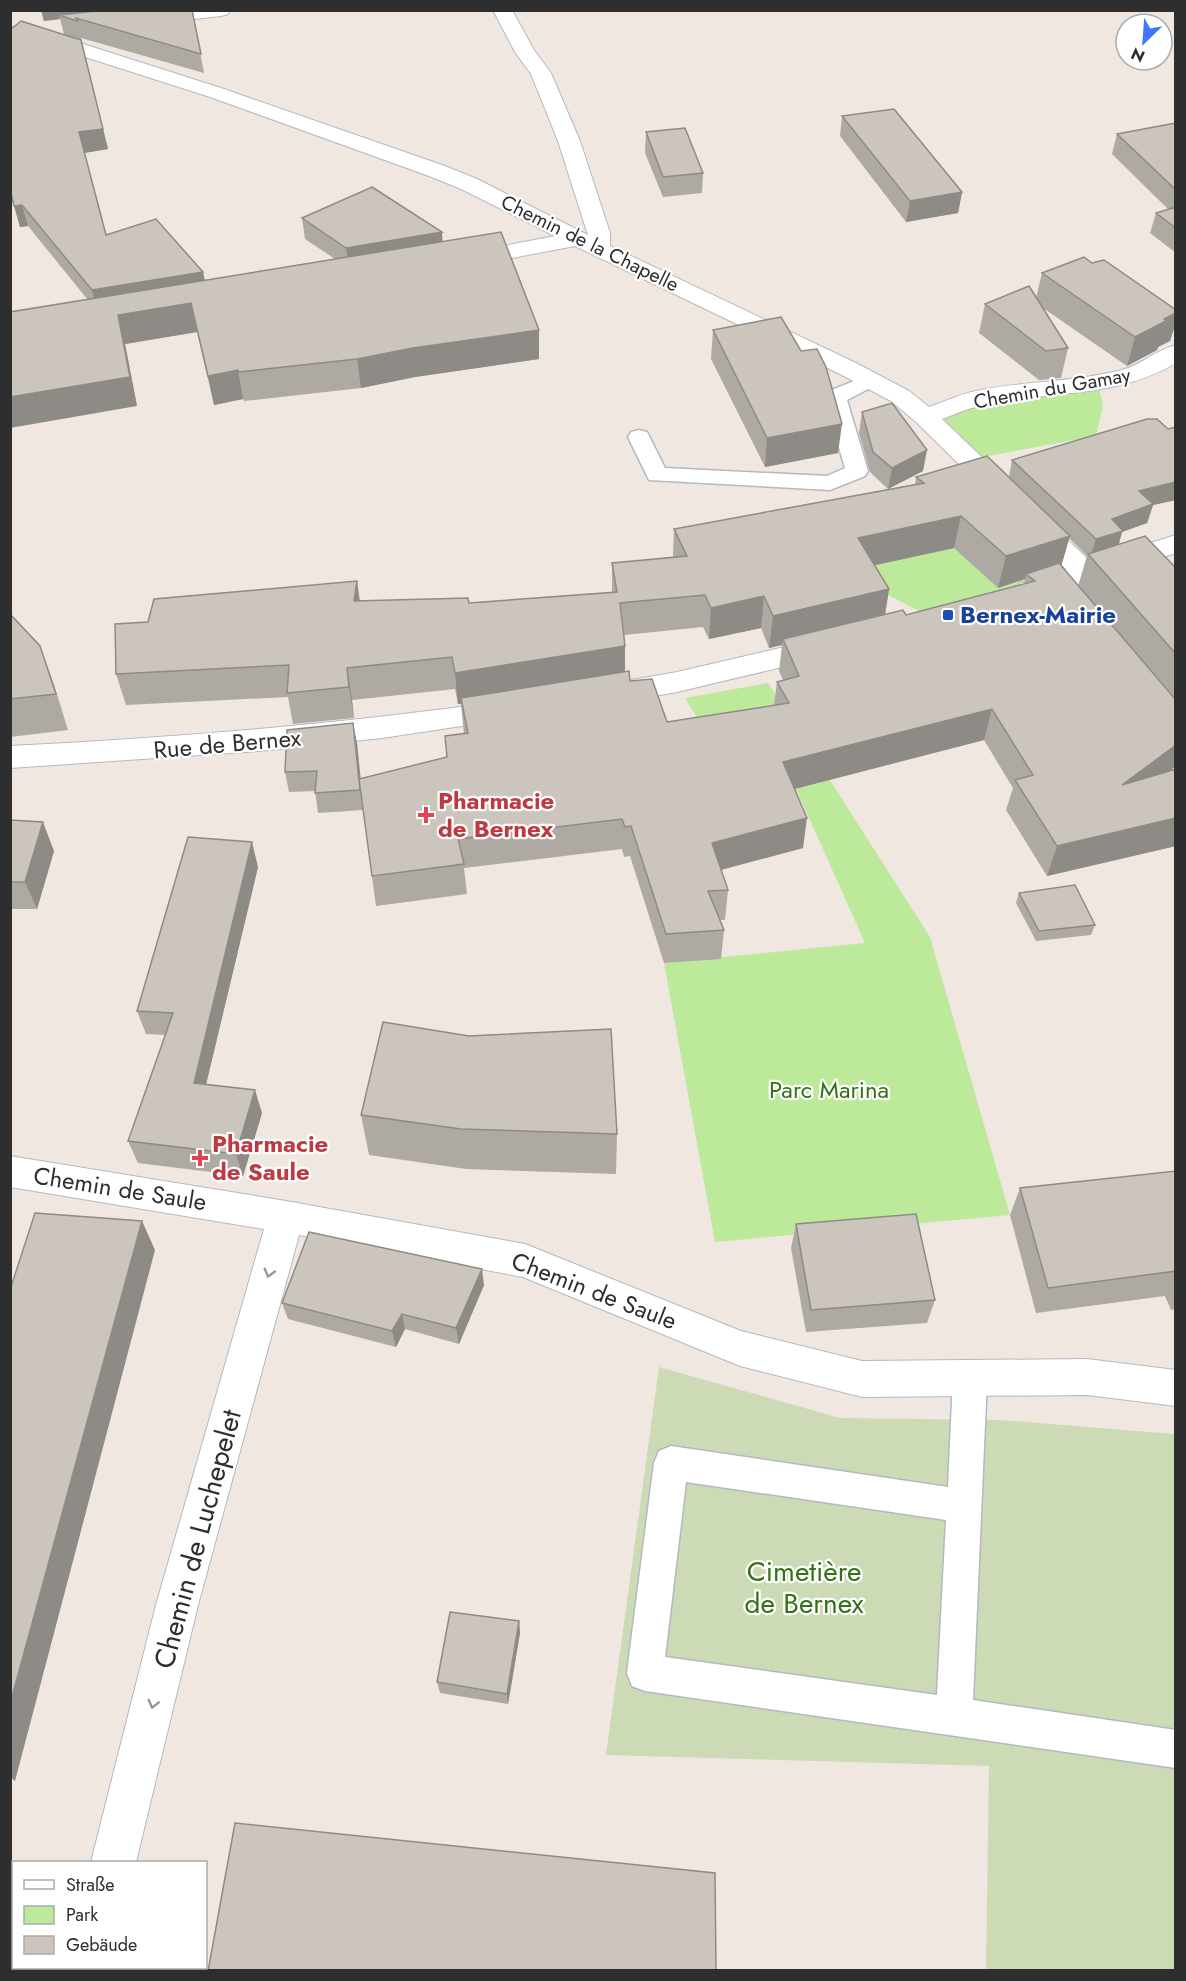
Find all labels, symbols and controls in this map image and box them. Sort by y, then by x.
north arrow [1114,12,1174,72]
text: N [1127,42,1148,68]
street label: Chemin de la Chapelle [496,188,684,299]
street label: Chemin du Gamay [971,360,1133,417]
place label: Bernex-Mairie [960,597,1116,632]
marker: Bernex-Mairie [941,608,955,622]
street label: Rue de Bernex [152,720,303,767]
place label: Pharmacie de Bernex [438,783,554,846]
marker: Pharmacie de Bernex [419,808,433,822]
park label: Parc Marina [769,1072,889,1107]
place label: Pharmacie de Saule [212,1126,328,1189]
marker: Pharmacie de Saule [193,1151,207,1165]
street label: Chemin de Saule [31,1158,209,1219]
street label: Chemin de Saule [506,1243,682,1338]
one-way arrow [264,1267,276,1278]
street label: Chemin de Luchepelet [143,1405,252,1673]
park label: Cimetière de Bernex [745,1551,864,1624]
one-way arrow [147,1699,160,1709]
legend [12,1861,207,1969]
text: Straße [66,1872,114,1898]
text: Park [66,1902,98,1928]
text: Gebäude [66,1932,137,1958]

